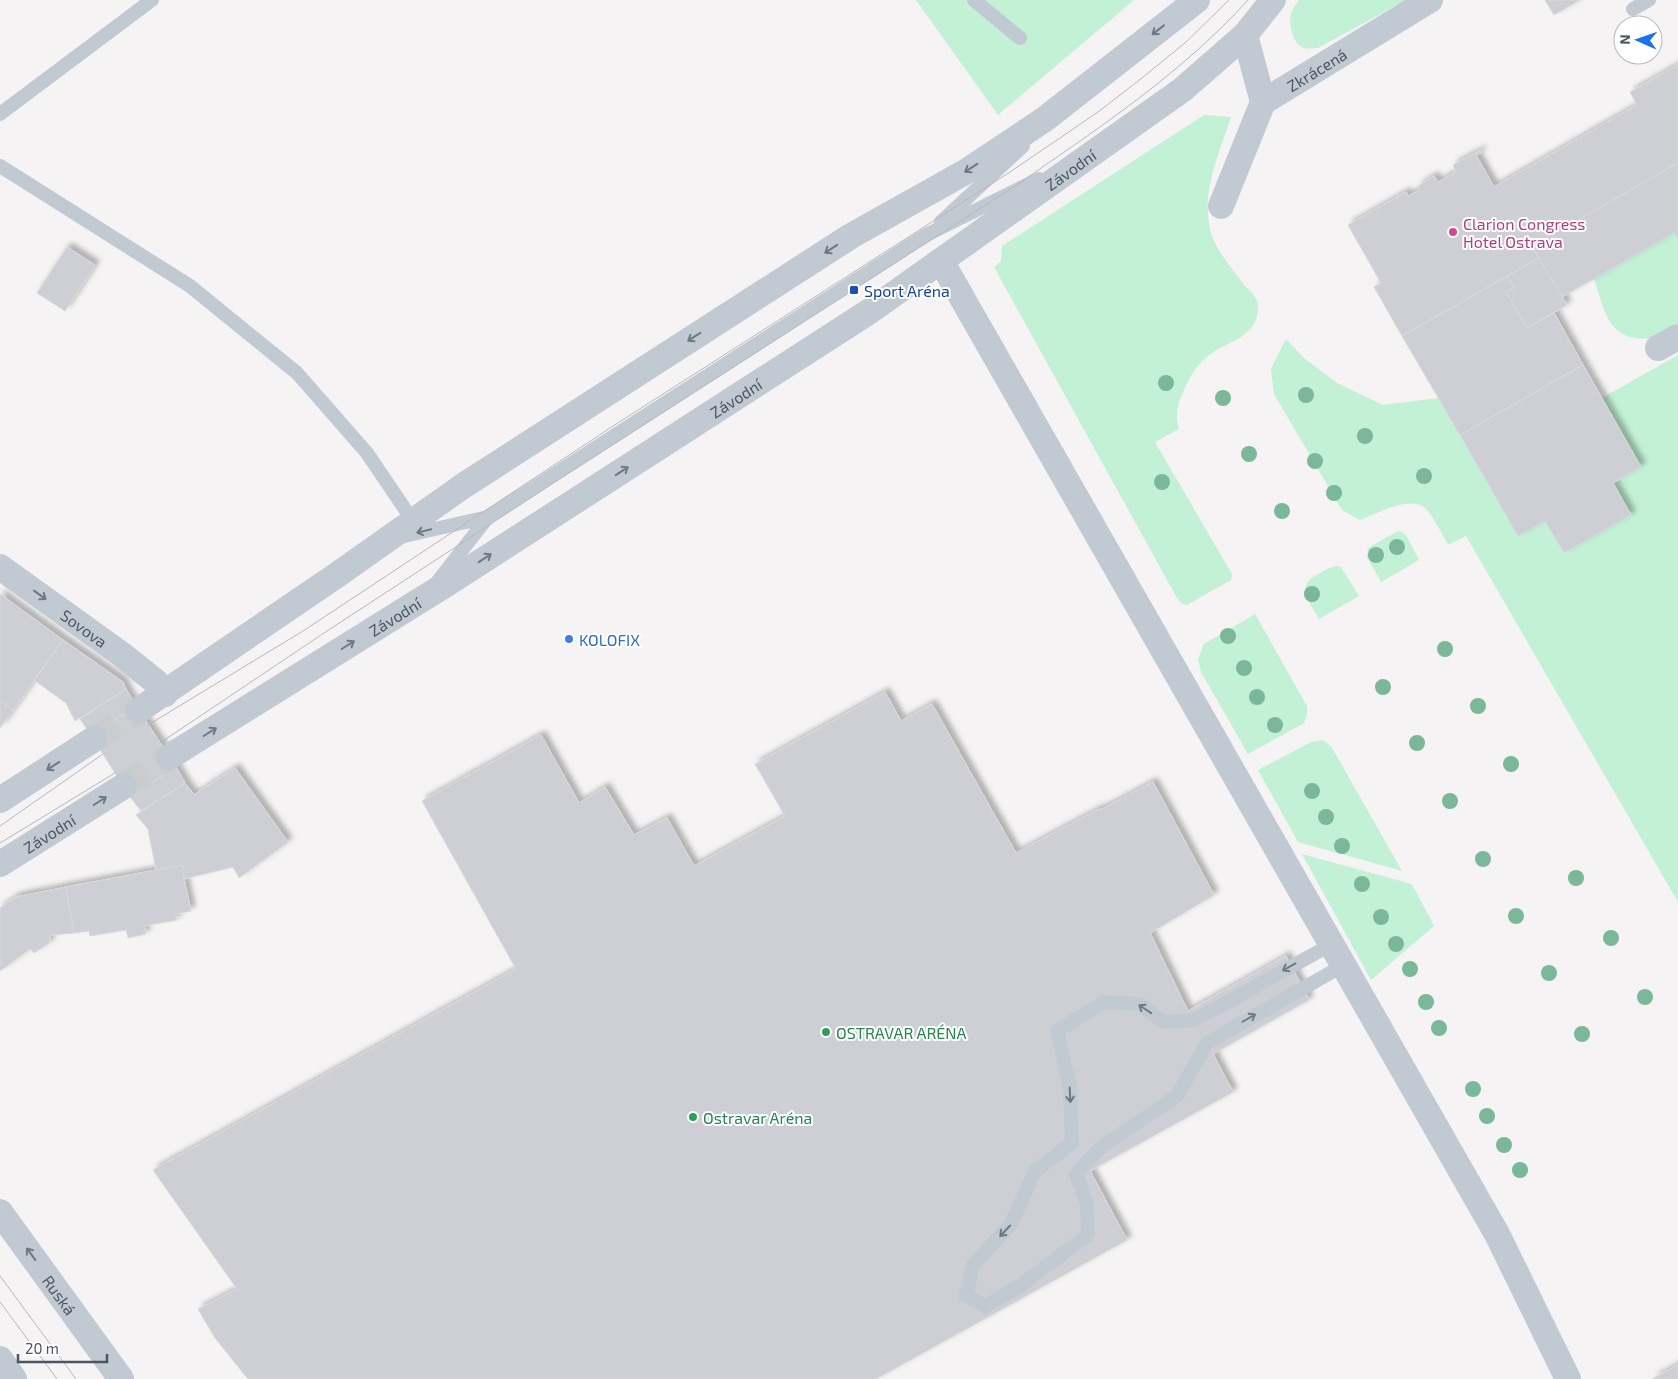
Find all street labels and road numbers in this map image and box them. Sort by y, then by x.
street label: Zkrácená [1283,44,1350,95]
street label: Závodní [1041,144,1100,194]
street label: Závodní [706,373,766,421]
street label: Závodní [365,592,425,640]
street label: Sovova [58,605,111,651]
street label: Závodní [20,809,79,857]
street label: Ruská [39,1271,80,1318]

